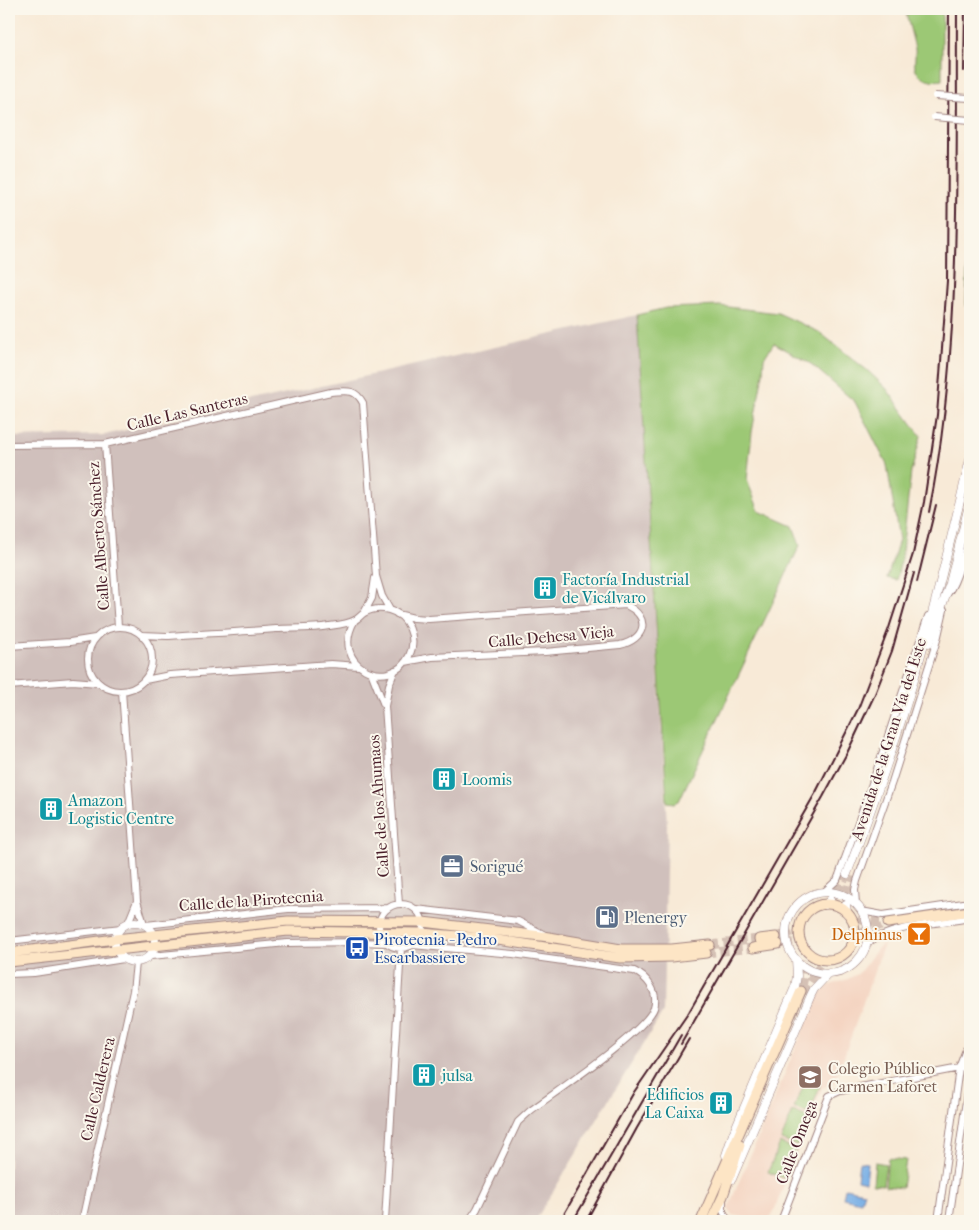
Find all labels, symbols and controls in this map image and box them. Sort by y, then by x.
street label: Calle Las Santeras [125,388,249,435]
street label: Calle Alberto Sánchez [84,461,113,611]
place label: Factoría Industrial de Vicálvaro [562,570,690,607]
building icon: Factoría Industrial de Vicálvaro [532,575,558,601]
street label: Calle Dehesa Vieja [487,621,615,651]
street label: Avenida de la Gran Vía del Este [846,635,930,844]
street label: Calle de los Ahumaos [364,734,393,878]
building icon: Loomis [431,766,457,792]
place label: Loomis [462,770,512,789]
place label: Amazon Logistic Centre [67,791,174,828]
building icon: Amazon Logistic Centre [38,796,64,822]
office icon: Sorigué [439,853,465,879]
place label: Sorigué [470,857,524,876]
street label: Calle de la Pirotecnia [178,886,325,915]
fuel station icon: Plenergy [594,904,620,930]
place label: Plenergy [624,908,687,927]
bar icon: Delphinus [906,921,932,947]
place label: Delphinus [831,925,902,944]
place label: Pirotecnia - Pedro Escarbassiere [374,930,497,967]
bus stop icon: Pirotecnia - Pedro Escarbassiere [344,935,370,961]
street label: Calle Calderera [76,1035,119,1143]
place label: Colegio Público Carmen Laforet [828,1059,938,1096]
building icon: julsa [411,1062,437,1088]
school or university icon: Colegio Público Carmen Laforet [797,1064,823,1090]
place label: julsa [440,1066,473,1085]
place label: Edificios La Caixa [645,1085,705,1122]
building icon: Edificios La Caixa [708,1090,734,1116]
street label: Calle Omega [772,1097,821,1187]

